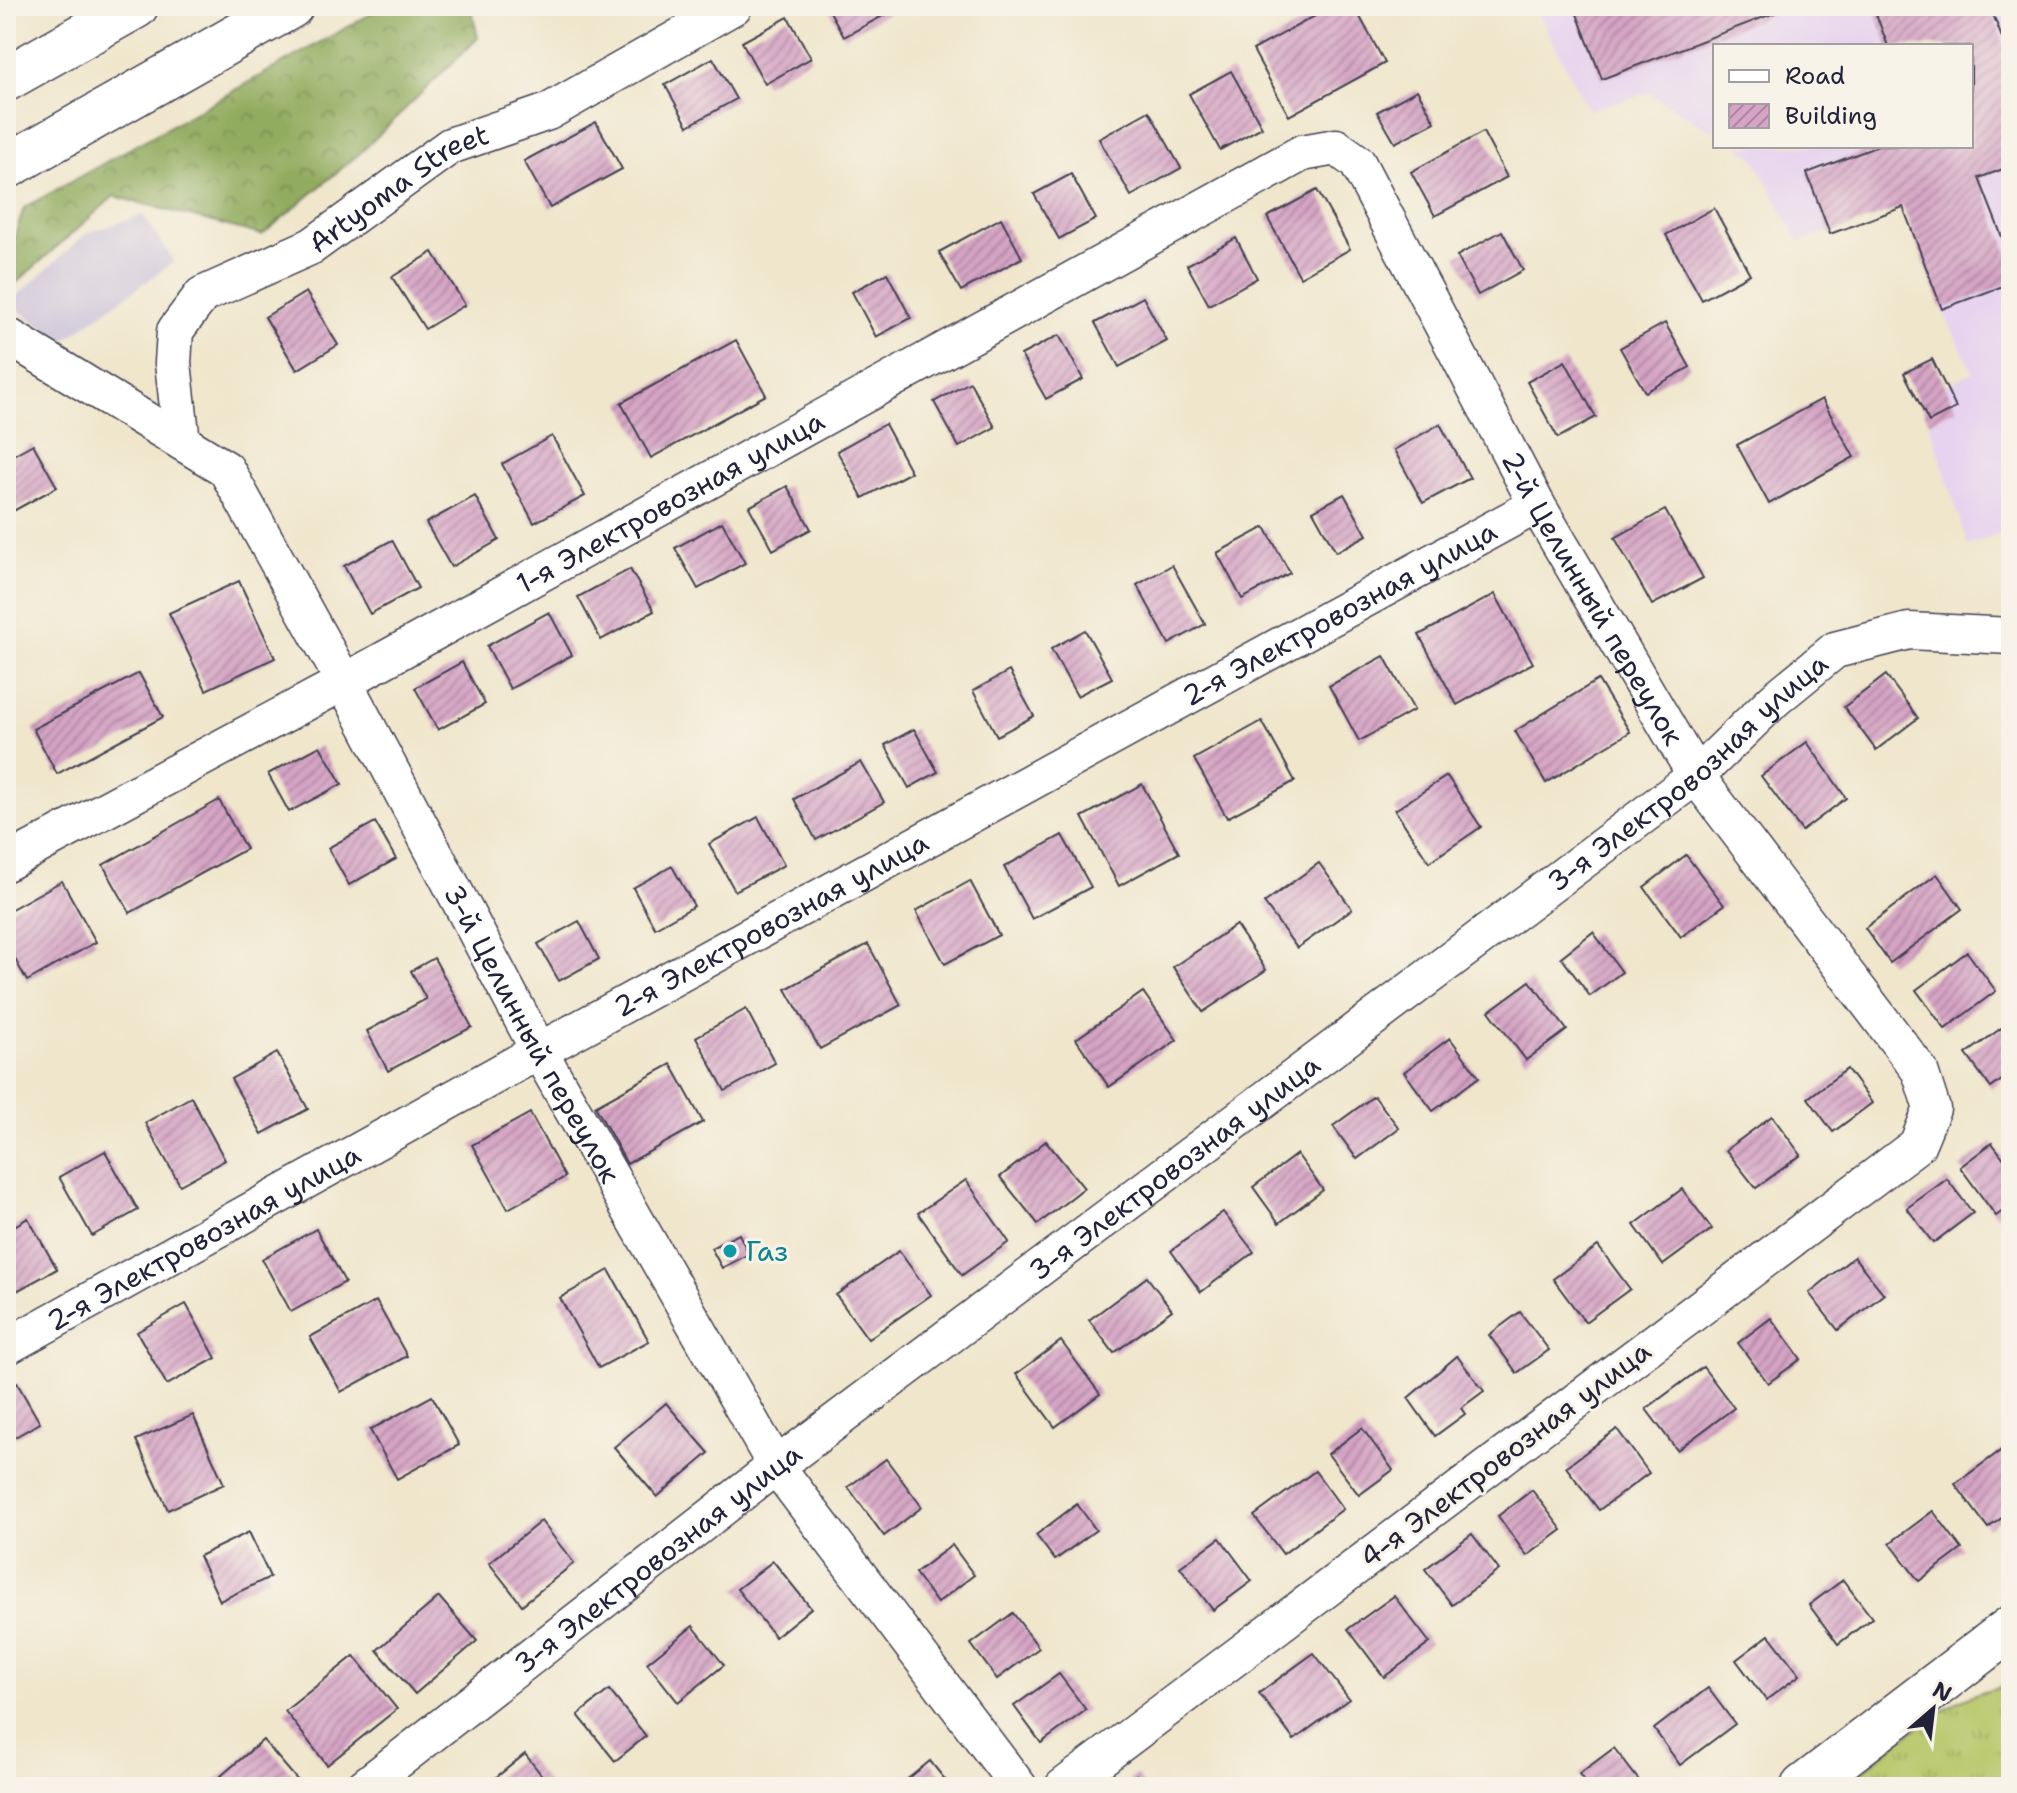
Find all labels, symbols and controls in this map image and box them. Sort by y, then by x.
legend [1713,44,1973,148]
text: Road [1785,60,1845,92]
text: Building [1785,100,1877,132]
street label: Artyoma Street [301,115,494,261]
street label: 1-я Электровозная улица [509,402,831,602]
street label: 2-й Целинный переулок [1493,445,1693,752]
street label: 2-я Электровозная улица [1175,512,1503,715]
street label: 3-я Электровозная улица [1539,645,1836,900]
street label: 2-я Электровозная улица [607,823,935,1026]
street label: 3-й Целинный переулок [435,878,629,1190]
street label: 3-я Электровозная улица [1021,1046,1327,1289]
street label: 2-я Электровозная улица [40,1135,367,1340]
place label: Газ [746,1232,788,1270]
marker: Газ [721,1242,739,1260]
street label: 4-я Электровозная улица [1352,1332,1658,1576]
street label: 3-я Электровозная улица [506,1435,809,1682]
north arrow [1893,1669,1973,1749]
text: N [1928,1675,1957,1709]

